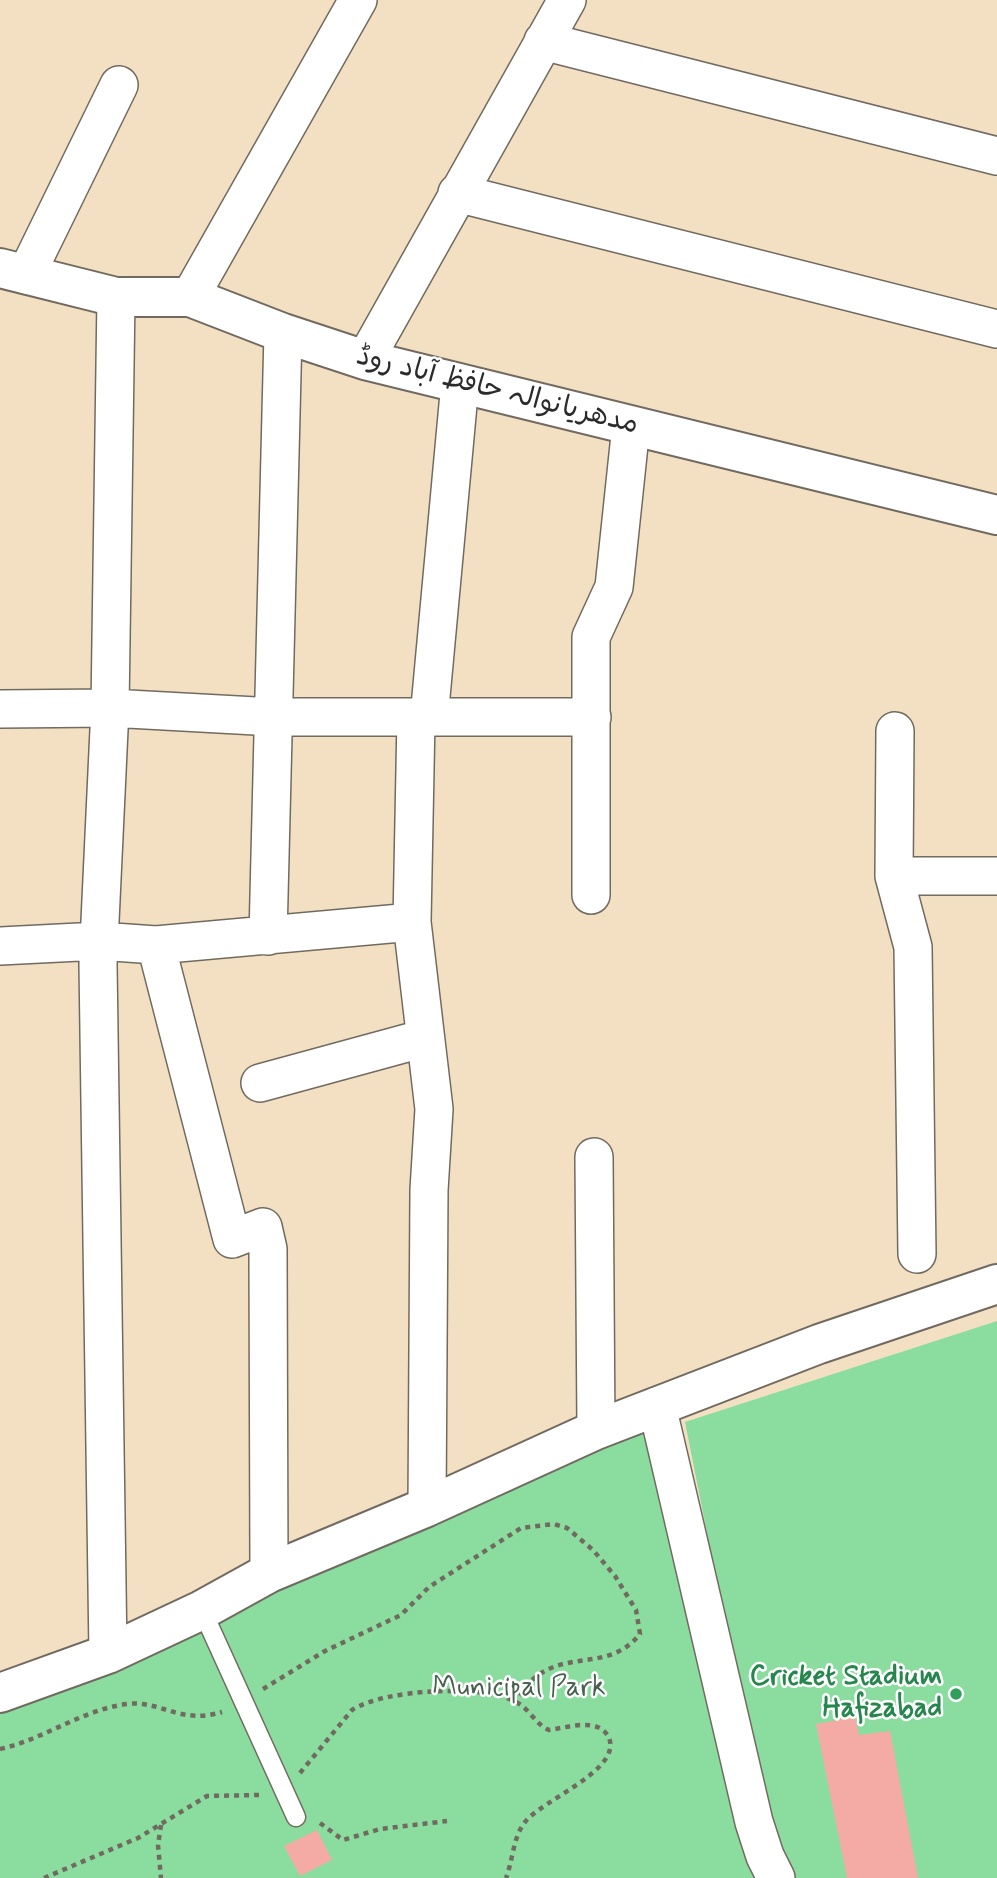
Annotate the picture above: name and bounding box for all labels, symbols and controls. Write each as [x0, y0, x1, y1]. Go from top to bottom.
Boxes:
street label: مدھریانوالہ حافظ آباد روڈ [353, 341, 641, 443]
place label: Cricket Stadium Hafizabad [750, 1661, 942, 1727]
park label: Municipal Park [432, 1672, 606, 1706]
marker: Cricket Stadium Hafizabad [948, 1686, 964, 1702]

